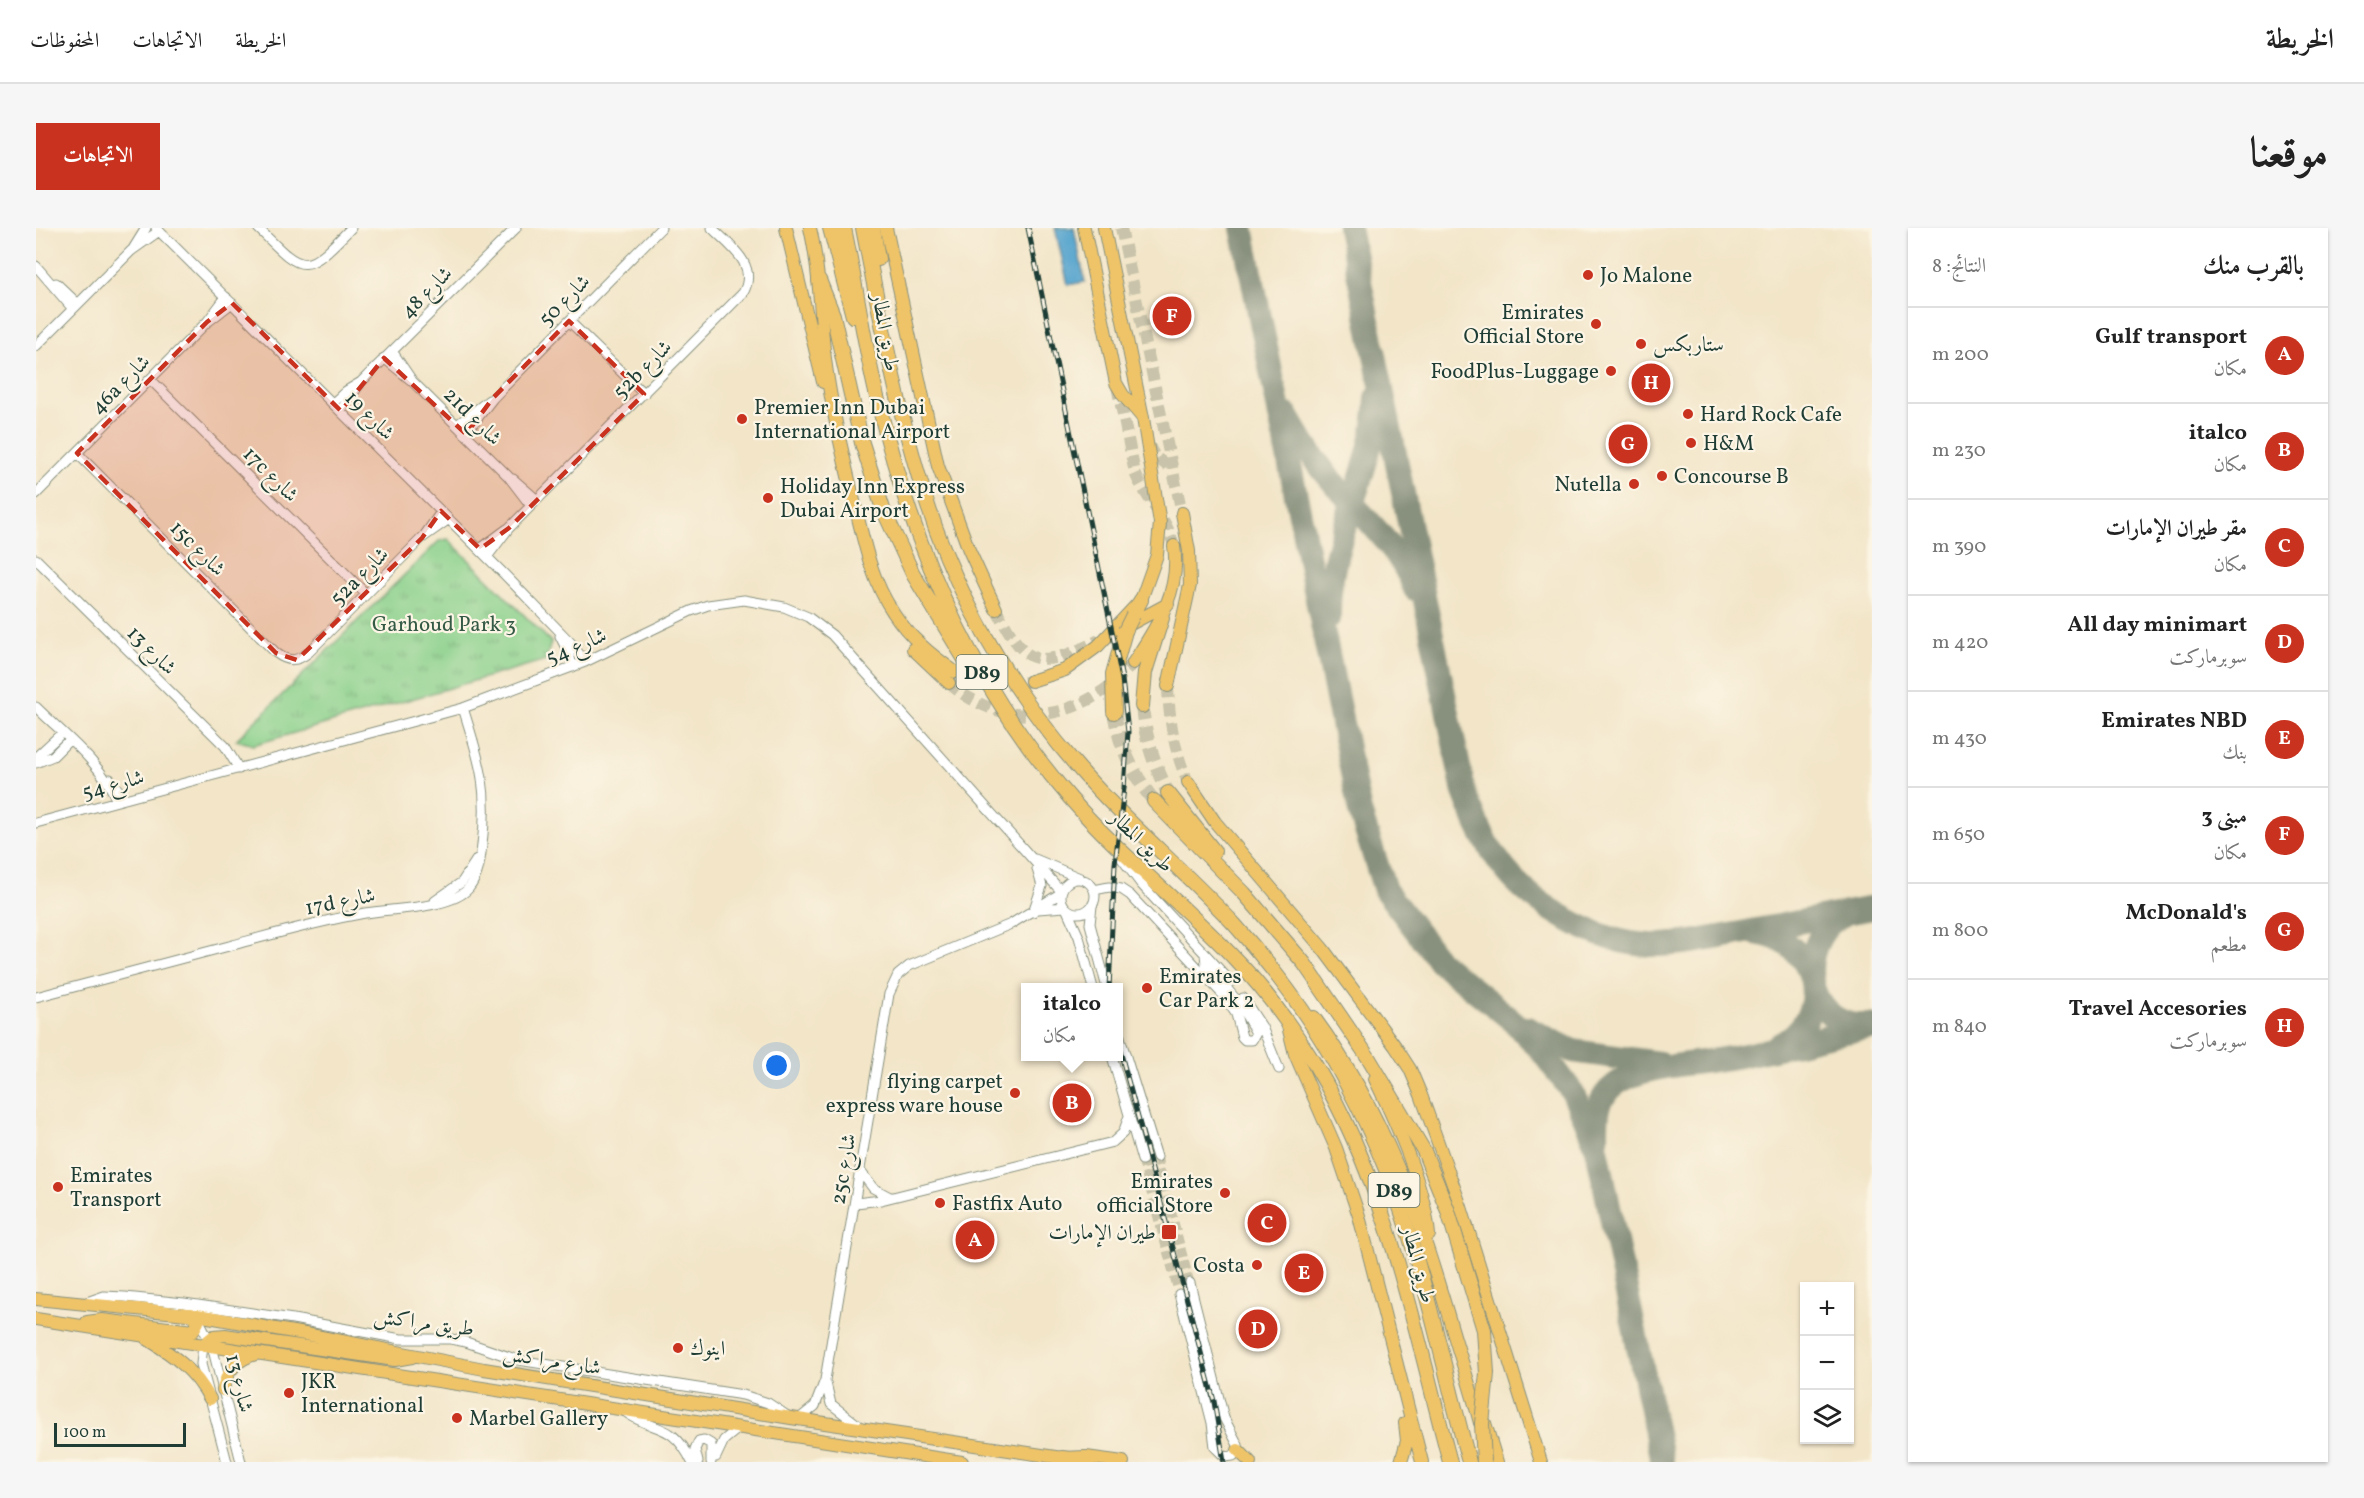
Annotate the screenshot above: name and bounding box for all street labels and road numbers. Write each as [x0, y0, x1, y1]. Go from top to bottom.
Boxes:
street label: شارع 48 [394, 260, 461, 327]
street label: شارع 50 [533, 269, 599, 335]
street label: طريق المطار [863, 289, 906, 374]
street label: 52b شارع [607, 334, 681, 408]
street label: 46a شارع [85, 349, 159, 423]
street label: 21d شارع [435, 381, 508, 454]
street label: شارع 19 [336, 385, 400, 449]
street label: 17c شارع [234, 441, 304, 511]
street label: 15c شارع [161, 515, 231, 585]
street label: 52a شارع [324, 541, 397, 614]
street label: شارع 13 [118, 620, 182, 684]
street label: شارع 54 [542, 622, 612, 675]
road number: D89 [956, 655, 1008, 689]
street label: شارع 54 [79, 763, 148, 810]
street label: طريق المطار [1101, 803, 1180, 880]
street label: 17d شارع [303, 881, 378, 925]
street label: 25c شارع [825, 1132, 866, 1207]
road number: D89 [1368, 1173, 1420, 1207]
street label: طريق المطار [1393, 1220, 1442, 1306]
street label: طريق مراكش [372, 1302, 476, 1345]
street label: شارع مراكش [500, 1339, 603, 1386]
street label: شارع 13 [215, 1351, 260, 1416]

